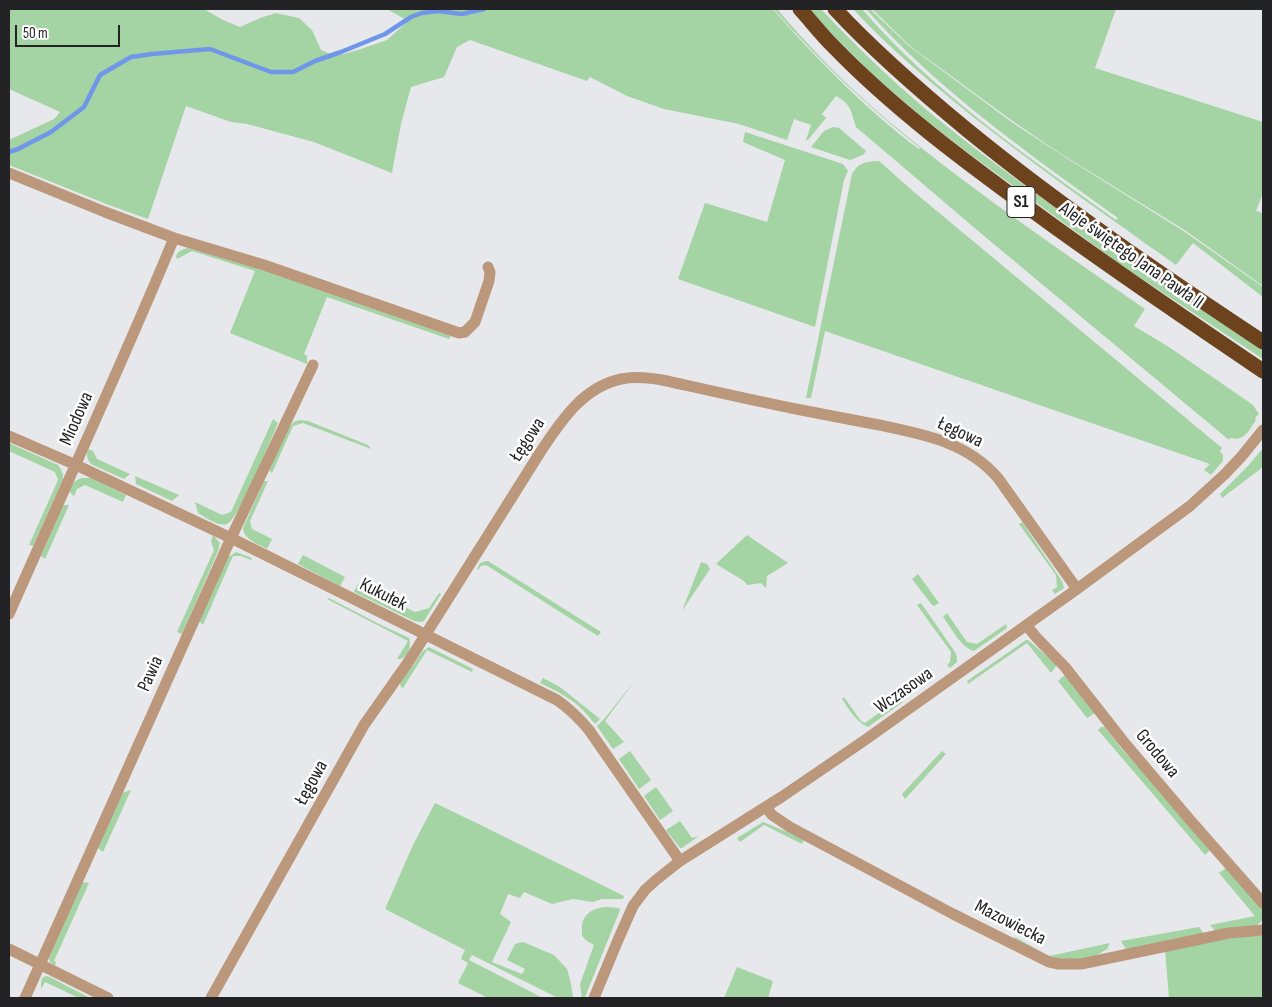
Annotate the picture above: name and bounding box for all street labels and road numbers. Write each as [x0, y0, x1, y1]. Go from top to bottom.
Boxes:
road number: S1 [1007, 186, 1035, 218]
street label: Aleje świętego Jana Pawła II [1055, 198, 1207, 314]
street label: Miodowa [55, 389, 99, 449]
street label: Łęgowa [934, 413, 986, 453]
street label: Łęgowa [506, 414, 550, 466]
street label: Kukułek [356, 574, 410, 616]
street label: Pawia [133, 653, 169, 695]
street label: Wczasowa [870, 663, 938, 719]
street label: Grodowa [1130, 725, 1184, 783]
street label: Łęgowa [291, 757, 333, 809]
street label: Mazowiecka [971, 895, 1049, 951]

